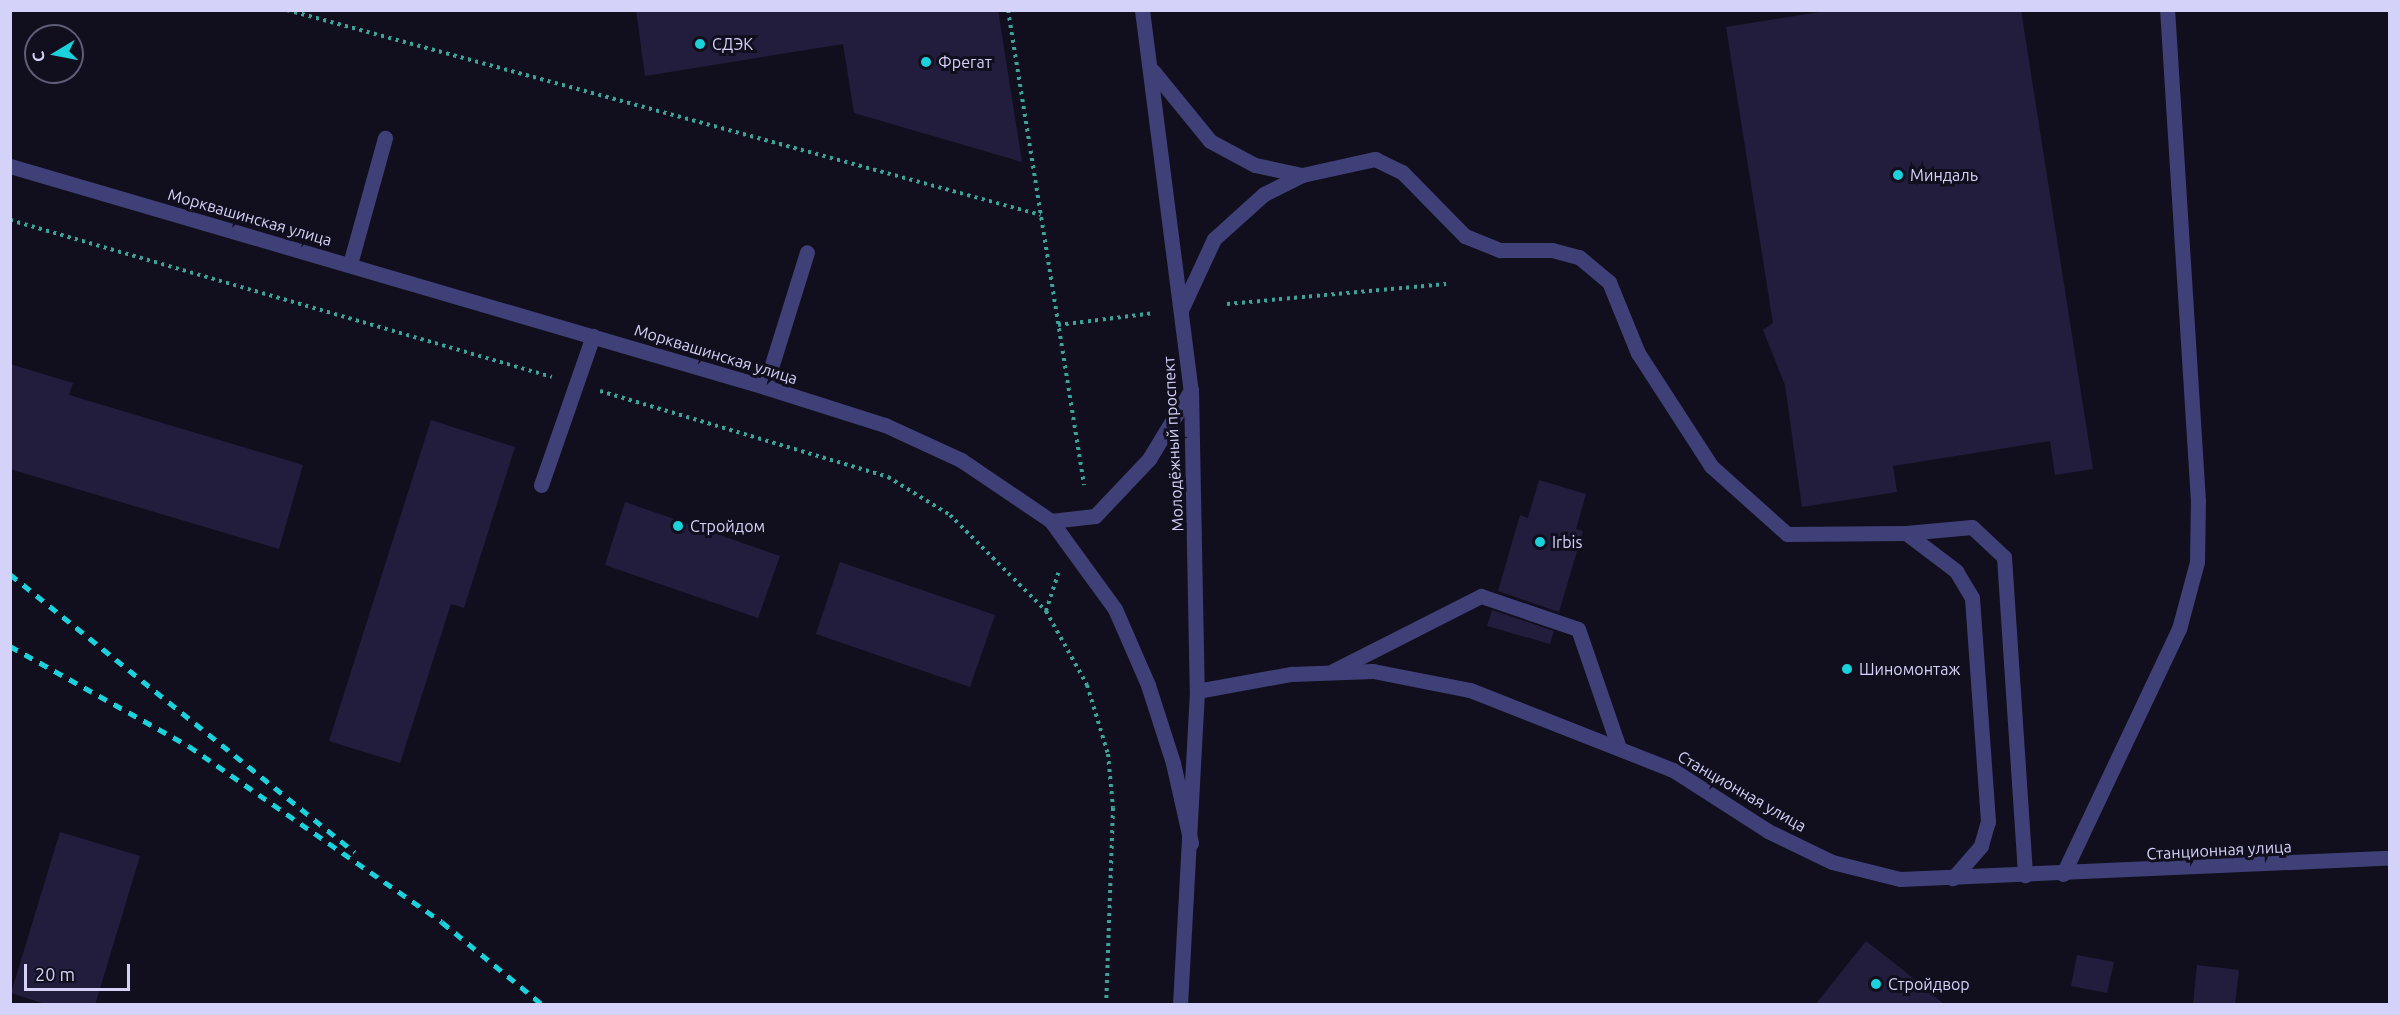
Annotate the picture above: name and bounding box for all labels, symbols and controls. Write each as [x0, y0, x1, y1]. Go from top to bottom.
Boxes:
north arrow [24, 24, 84, 84]
place label: СДЭК [712, 34, 753, 54]
marker: СДЭК [693, 37, 707, 51]
text: С [28, 50, 48, 63]
place label: Фрегат [938, 52, 992, 72]
marker: Фрегат [919, 55, 933, 69]
place label: Миндаль [1910, 165, 1978, 185]
marker: Миндаль [1891, 168, 1905, 182]
street label: Морквашинская улица [166, 184, 334, 250]
street label: Морквашинская улица [632, 320, 800, 388]
street label: Молодёжный проспект [1159, 356, 1187, 532]
place label: Стройдом [690, 516, 765, 536]
marker: Стройдом [671, 519, 685, 533]
place label: Irbis [1552, 532, 1582, 552]
marker: Irbis [1533, 535, 1547, 549]
place label: Шиномонтаж [1859, 659, 1960, 679]
marker: Шиномонтаж [1840, 662, 1854, 676]
street label: Станционная улица [1674, 746, 1810, 836]
street label: Станционная улица [2146, 837, 2292, 863]
scale bar [27, 952, 134, 990]
text: 20 m [35, 964, 75, 984]
place label: Стройдвор [1888, 974, 1970, 994]
marker: Стройдвор [1869, 977, 1883, 991]

